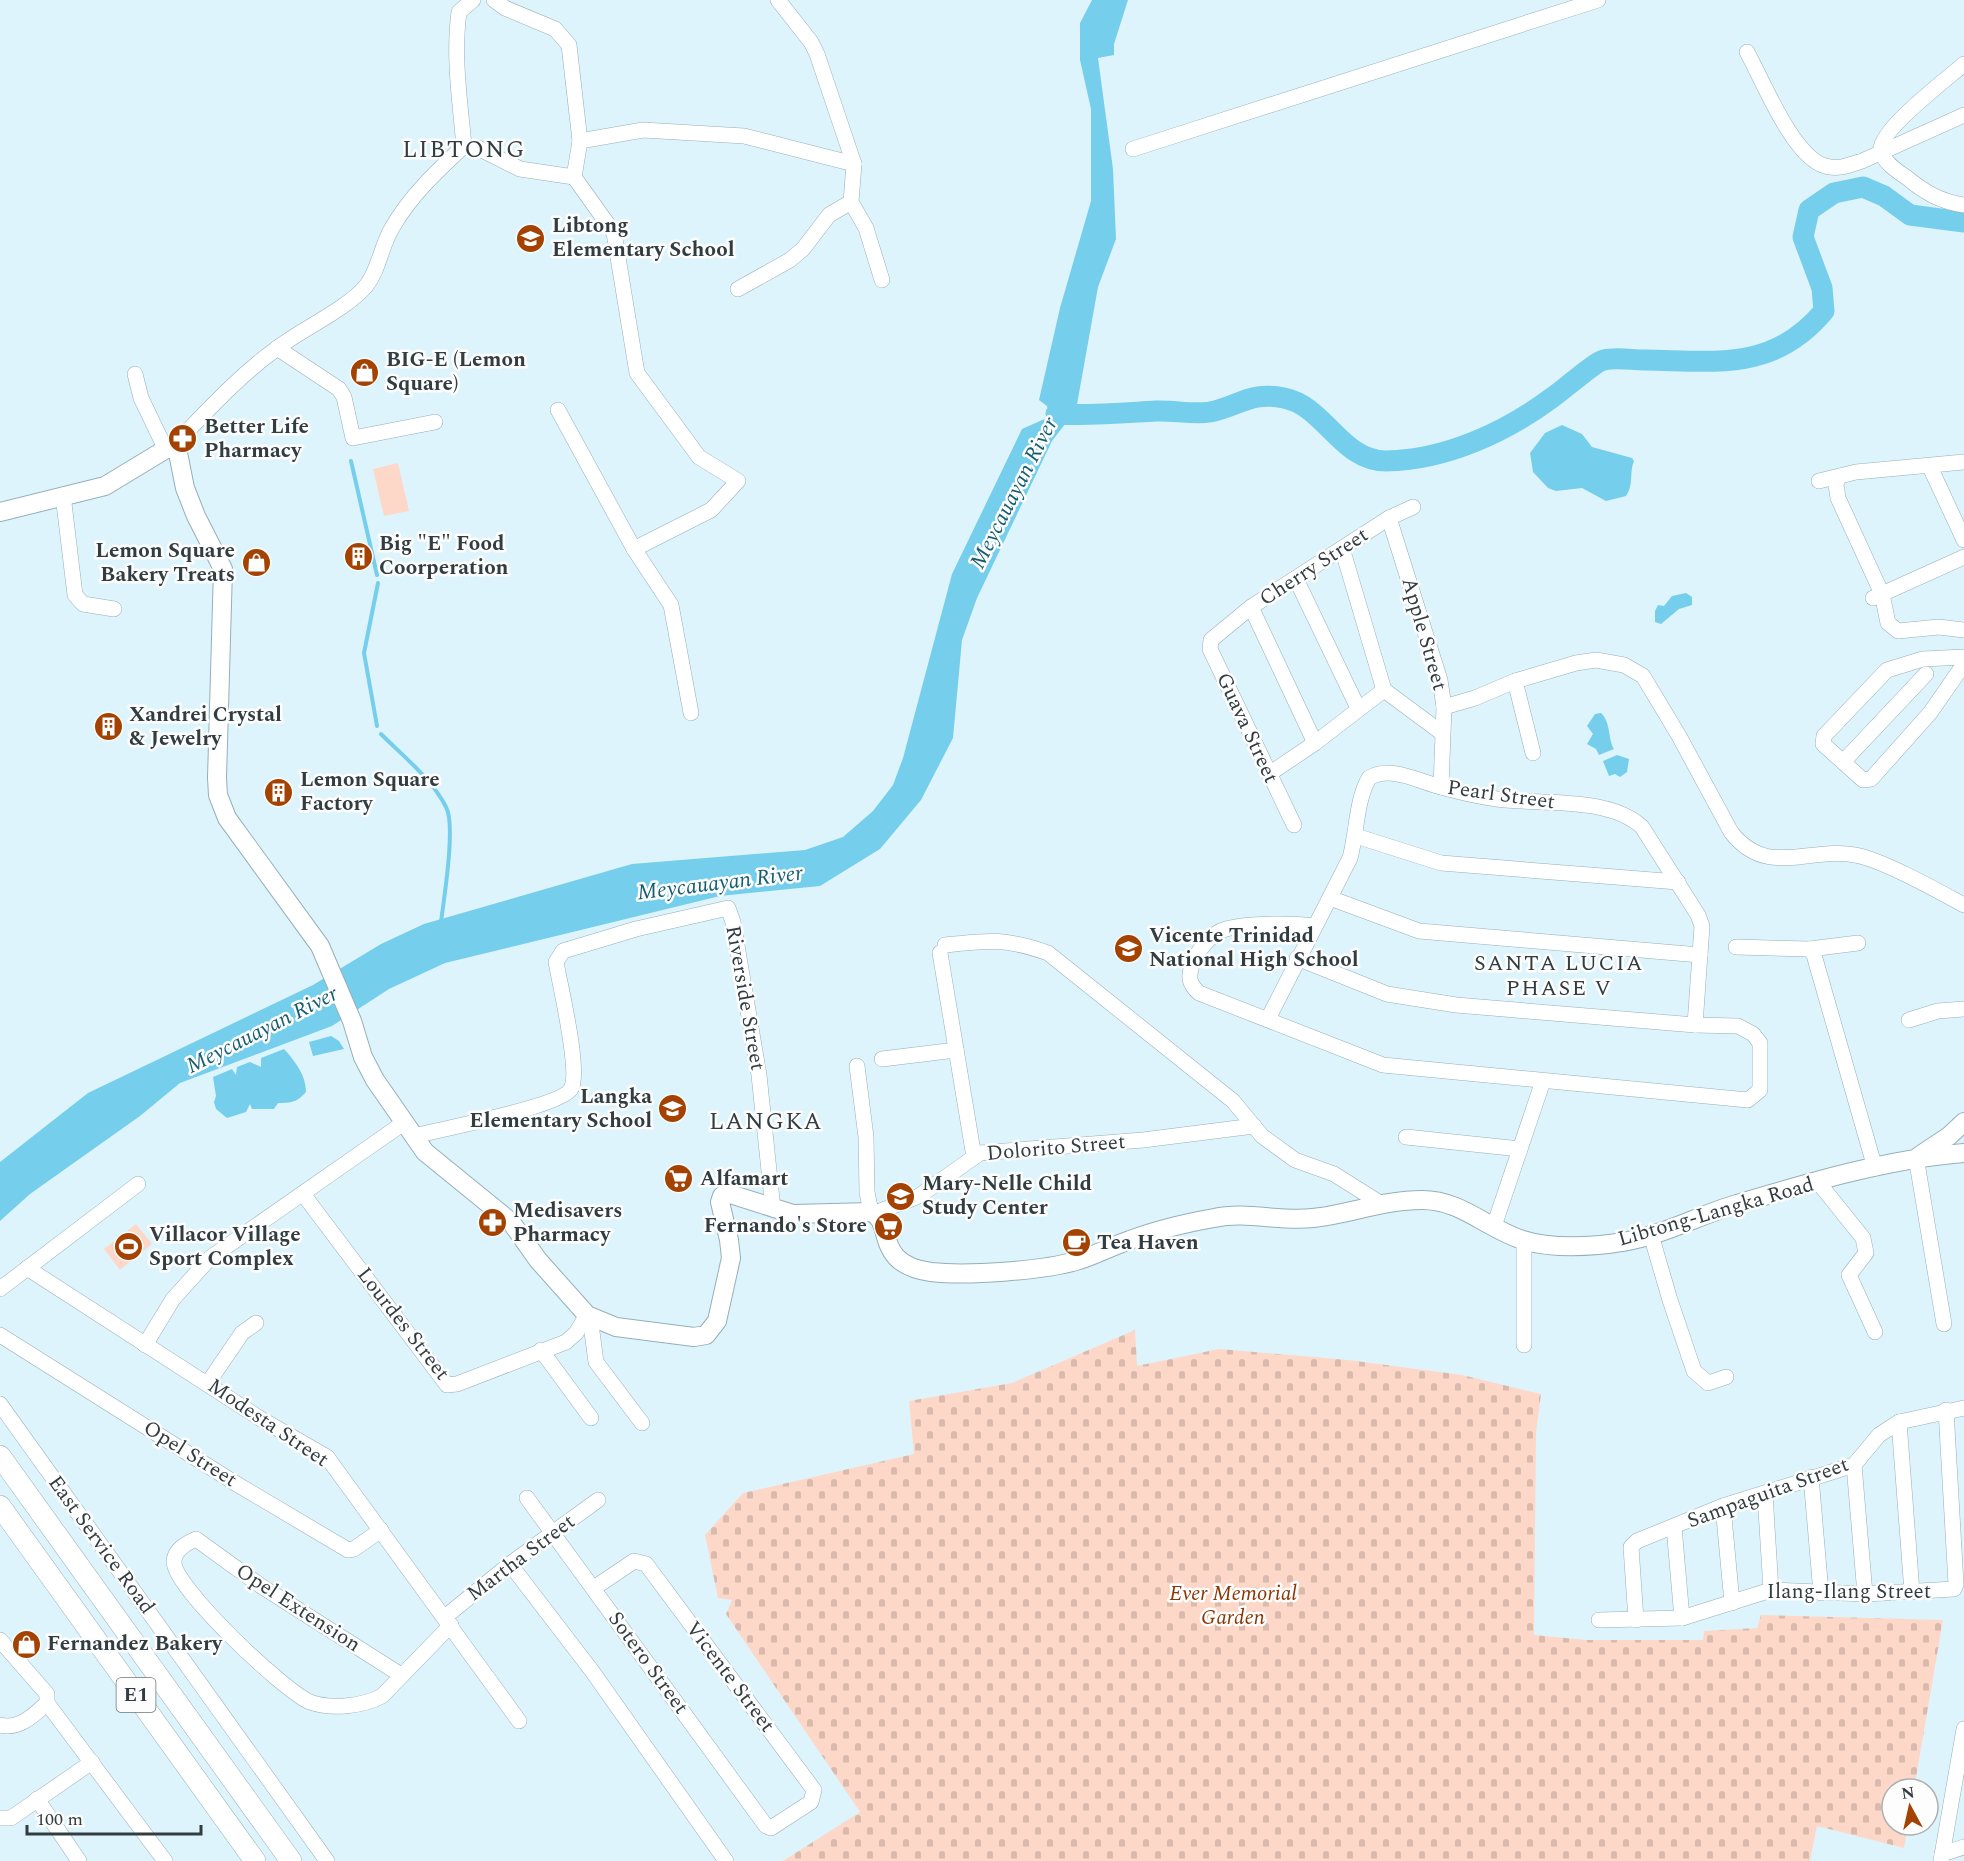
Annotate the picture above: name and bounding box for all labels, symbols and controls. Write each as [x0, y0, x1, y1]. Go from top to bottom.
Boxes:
district label: LIBTONG [402, 132, 526, 168]
place label: Libtong Elementary School [552, 210, 735, 266]
school or university icon: Libtong Elementary School [515, 222, 547, 254]
place label: BIG-E (Lemon Square) [386, 344, 526, 400]
shop icon: BIG-E (Lemon Square) [349, 356, 381, 388]
place label: Better Life Pharmacy [204, 411, 309, 467]
water label: Meycauayan River [961, 411, 1067, 575]
pharmacy icon: Better Life Pharmacy [167, 423, 199, 455]
street label: Cherry Street [1253, 520, 1375, 614]
place label: Big "E" Food Coorperation [379, 528, 509, 584]
place label: Lemon Square Bakery Treats [95, 535, 235, 591]
building icon: Big "E" Food Coorperation [342, 540, 374, 572]
shop icon: Lemon Square Bakery Treats [240, 547, 272, 579]
street label: Apple Street [1393, 574, 1455, 694]
street label: Guava Street [1207, 667, 1287, 789]
place label: Xandrei Crystal & Jewelry [129, 699, 282, 755]
building icon: Xandrei Crystal & Jewelry [92, 711, 124, 743]
place label: Lemon Square Factory [300, 764, 440, 820]
street label: Pearl Street [1445, 772, 1557, 818]
building icon: Lemon Square Factory [263, 776, 295, 808]
water label: Meycauayan River [635, 856, 805, 910]
place label: Vicente Trinidad National High School [1149, 920, 1359, 976]
street label: Riverside Street [716, 923, 774, 1073]
school or university icon: Vicente Trinidad National High School [1112, 932, 1144, 964]
district label: SANTA LUCIA PHASE V [1474, 947, 1644, 1005]
water label: Meycauayan River [180, 977, 344, 1083]
place label: Langka Elementary School [469, 1081, 652, 1137]
school or university icon: Langka Elementary School [657, 1093, 689, 1125]
district label: LANGKA [709, 1104, 823, 1140]
street label: Dolorito Street [985, 1126, 1127, 1170]
supermarket icon: Alfamart [663, 1163, 695, 1195]
place label: Alfamart [700, 1163, 788, 1195]
place label: Mary-Nelle Child Study Center [922, 1168, 1092, 1224]
street label: Libtong-Langka Road [1614, 1169, 1818, 1255]
school or university icon: Mary-Nelle Child Study Center [885, 1180, 917, 1212]
place label: Medisavers Pharmacy [513, 1195, 622, 1251]
pharmacy icon: Medisavers Pharmacy [476, 1207, 508, 1239]
place label: Fernando's Store [704, 1210, 867, 1242]
supermarket icon: Fernando's Store [872, 1210, 904, 1242]
place label: Villacor Village Sport Complex [149, 1219, 301, 1275]
cafe icon: Tea Haven [1060, 1227, 1092, 1259]
place label: Tea Haven [1097, 1227, 1199, 1259]
sports icon: Villacor Village Sport Complex [112, 1231, 144, 1263]
street label: Lourdes Street [349, 1261, 457, 1387]
street label: Modesta Street [201, 1370, 335, 1476]
street label: Opel Street [137, 1412, 243, 1496]
street label: Sampaguita Street [1683, 1449, 1853, 1537]
street label: East Service Road [40, 1469, 162, 1621]
street label: Martha Street [460, 1506, 582, 1610]
street label: Opel Extension [229, 1555, 367, 1661]
street label: Ilang-Ilang Street [1767, 1576, 1931, 1608]
park label: Ever Memorial Garden [1169, 1578, 1297, 1634]
street label: Sotero Street [600, 1605, 696, 1721]
street label: Vicente Street [677, 1614, 783, 1740]
shop icon: Fernandez Bakery [10, 1628, 42, 1660]
place label: Fernandez Bakery [47, 1628, 223, 1660]
road number: E1 [116, 1678, 156, 1712]
north arrow [1880, 1777, 1940, 1837]
text: N [1900, 1780, 1916, 1806]
scale bar [27, 1798, 201, 1836]
text: 100 m [36, 1806, 83, 1833]

